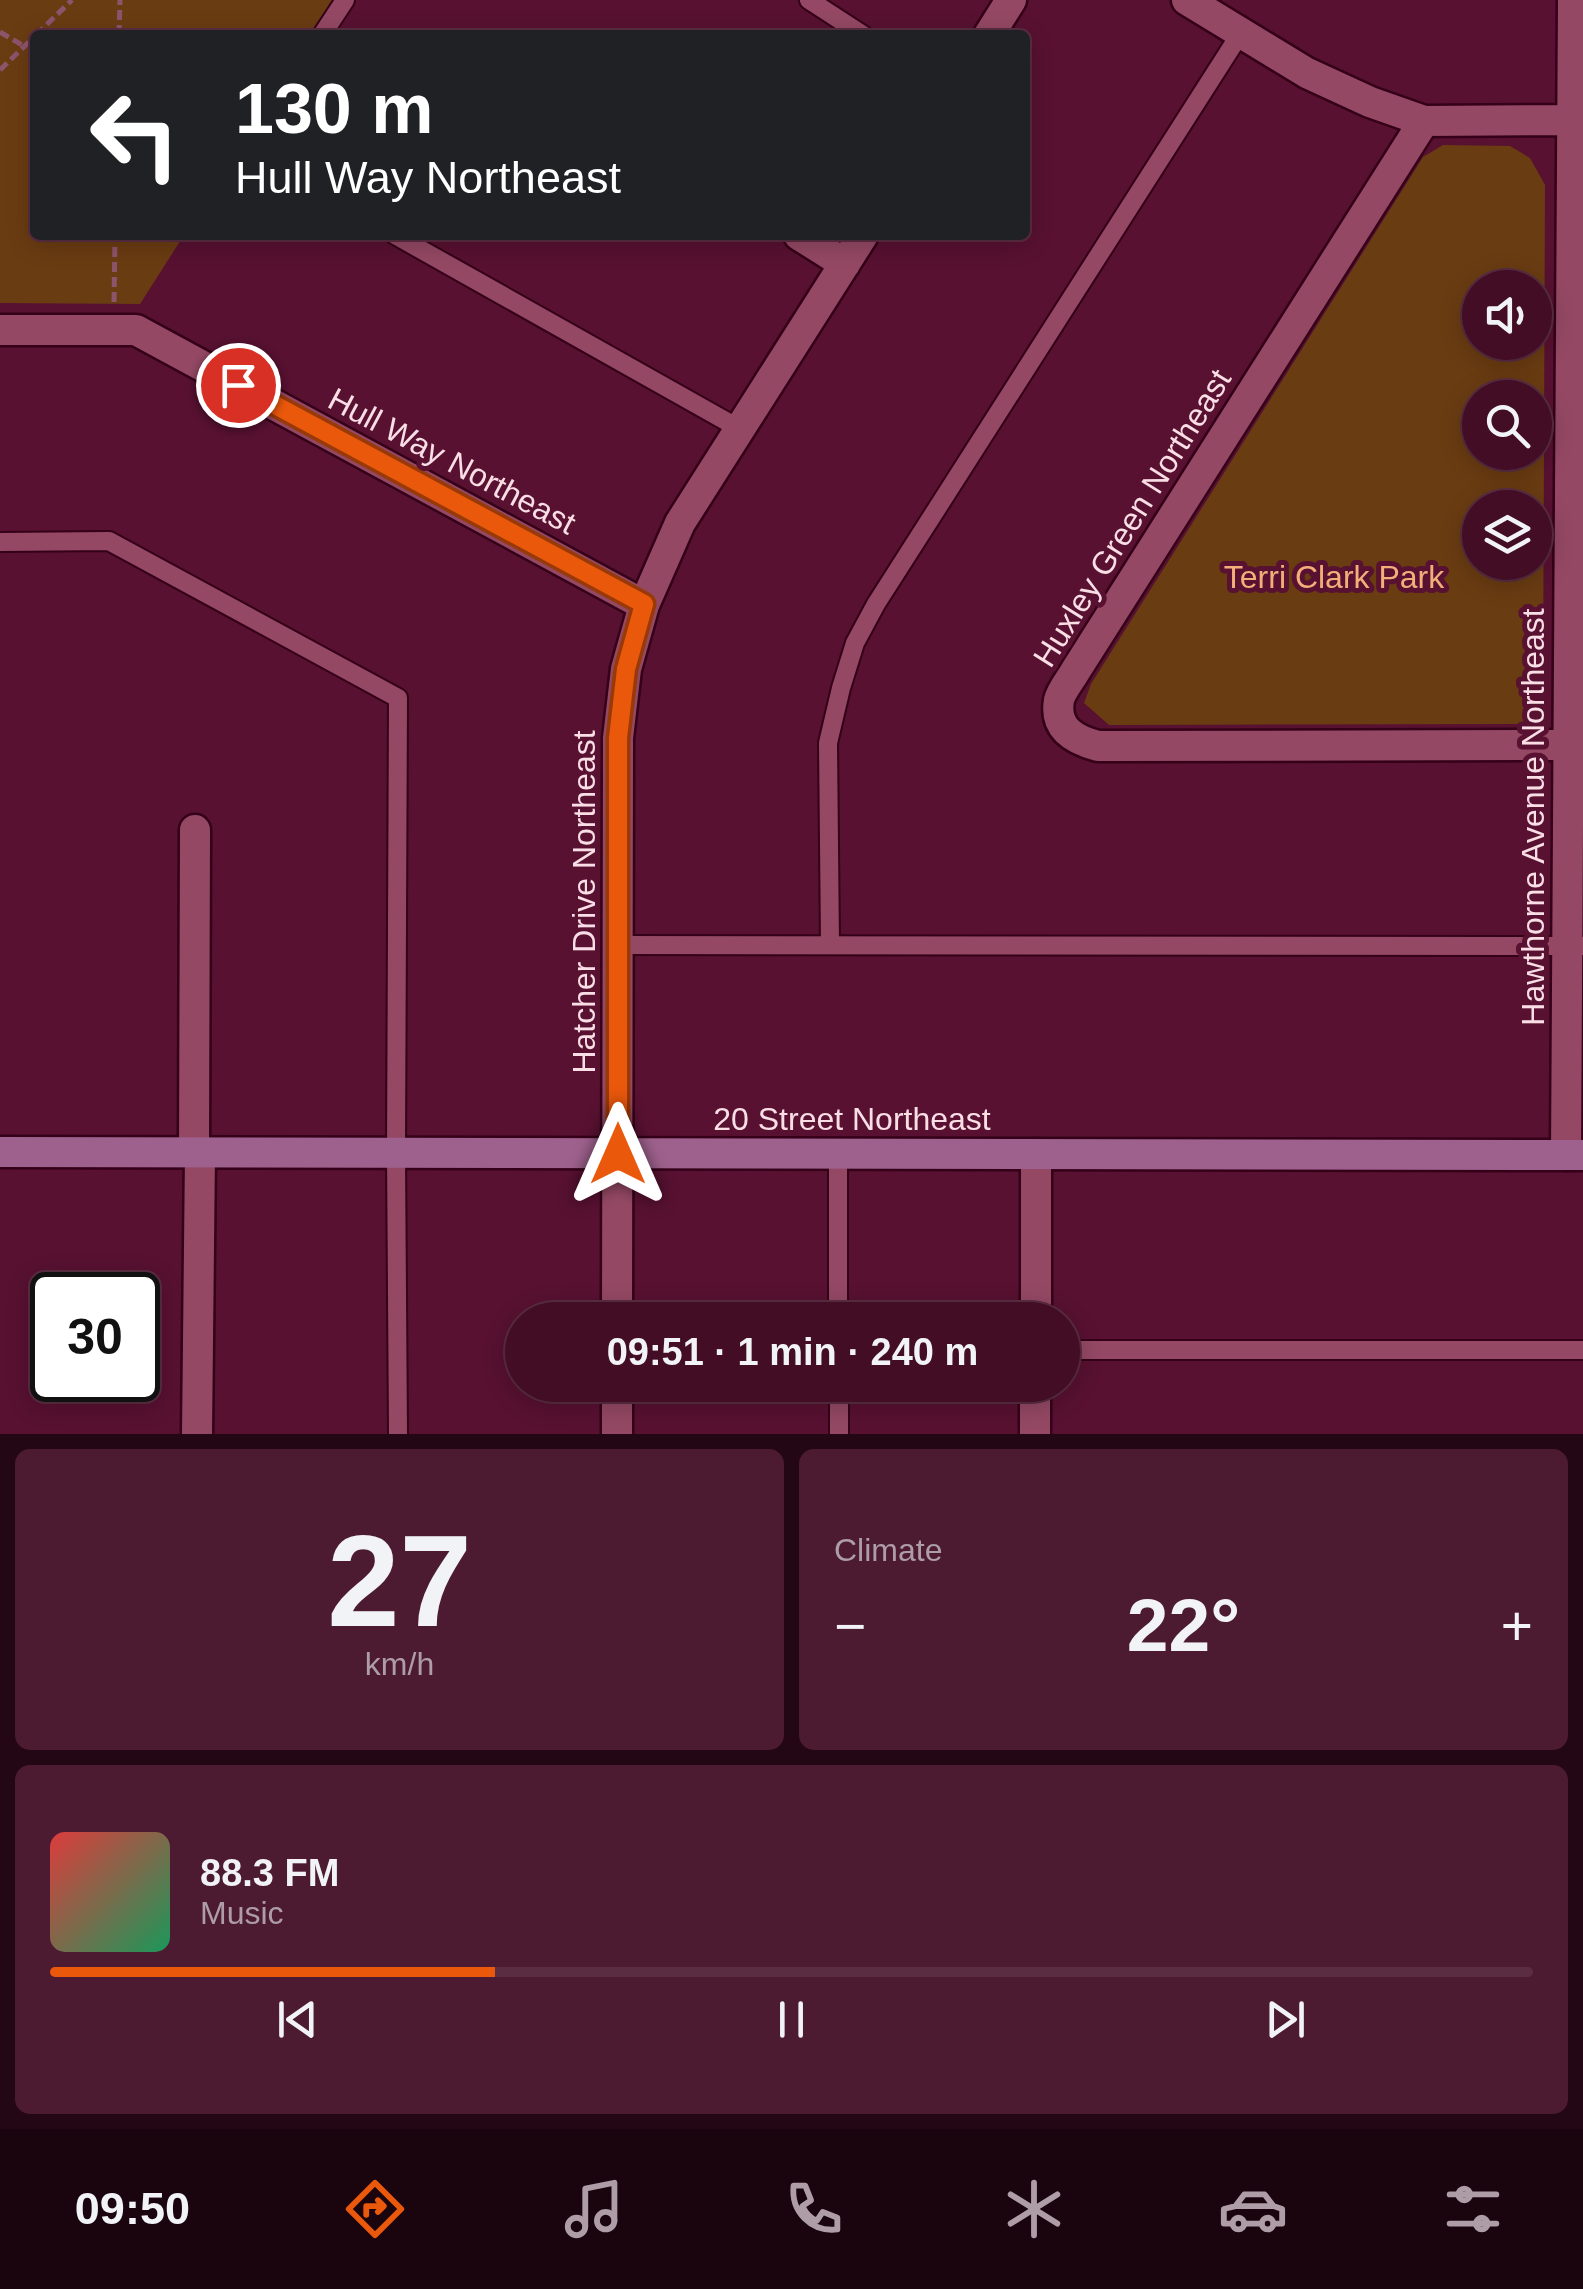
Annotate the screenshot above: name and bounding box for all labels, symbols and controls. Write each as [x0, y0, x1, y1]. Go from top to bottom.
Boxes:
icon: left [70, 70, 200, 200]
text: 130 m [235, 70, 433, 148]
text: Hull Way Northeast [235, 152, 621, 203]
map controls [1462, 270, 1552, 580]
button: sound [1462, 270, 1552, 360]
pin [196, 343, 281, 428]
icon: arrive [211, 358, 266, 413]
street label: Huxley Green Northeast [1026, 363, 1238, 673]
button: search [1462, 380, 1552, 470]
street label: Hull Way Northeast [322, 381, 582, 541]
button: layers [1462, 490, 1552, 580]
park label: Terri Clark Park [1224, 559, 1445, 595]
street label: Hawthorne Avenue Northeast [1515, 608, 1551, 1026]
street label: Hatcher Drive Northeast [566, 730, 602, 1074]
street label: 20 Street Northeast [713, 1101, 991, 1137]
position arrow [566, 1102, 670, 1206]
speed limit sign: 30 [30, 1272, 160, 1402]
text: 09:51 · 1 min · 240 m [607, 1331, 978, 1373]
text: 27 [327, 1508, 472, 1654]
text: Climate [834, 1532, 942, 1568]
text: 22° [1127, 1583, 1240, 1667]
text: − [834, 1595, 866, 1657]
text: + [1501, 1595, 1533, 1657]
text: km/h [365, 1646, 434, 1682]
text: 88.3 FM [200, 1852, 339, 1894]
text: Music [200, 1895, 284, 1931]
icon: previous [270, 1992, 325, 2047]
icon: pause [764, 1992, 819, 2047]
icon: next [1258, 1992, 1313, 2047]
icon: directions [340, 2174, 410, 2244]
icon: music [559, 2174, 629, 2244]
icon: phone [779, 2174, 849, 2244]
icon: climate [999, 2174, 1069, 2244]
icon: car [1218, 2174, 1288, 2244]
icon: filters [1438, 2174, 1508, 2244]
text: 09:50 [75, 2183, 190, 2234]

